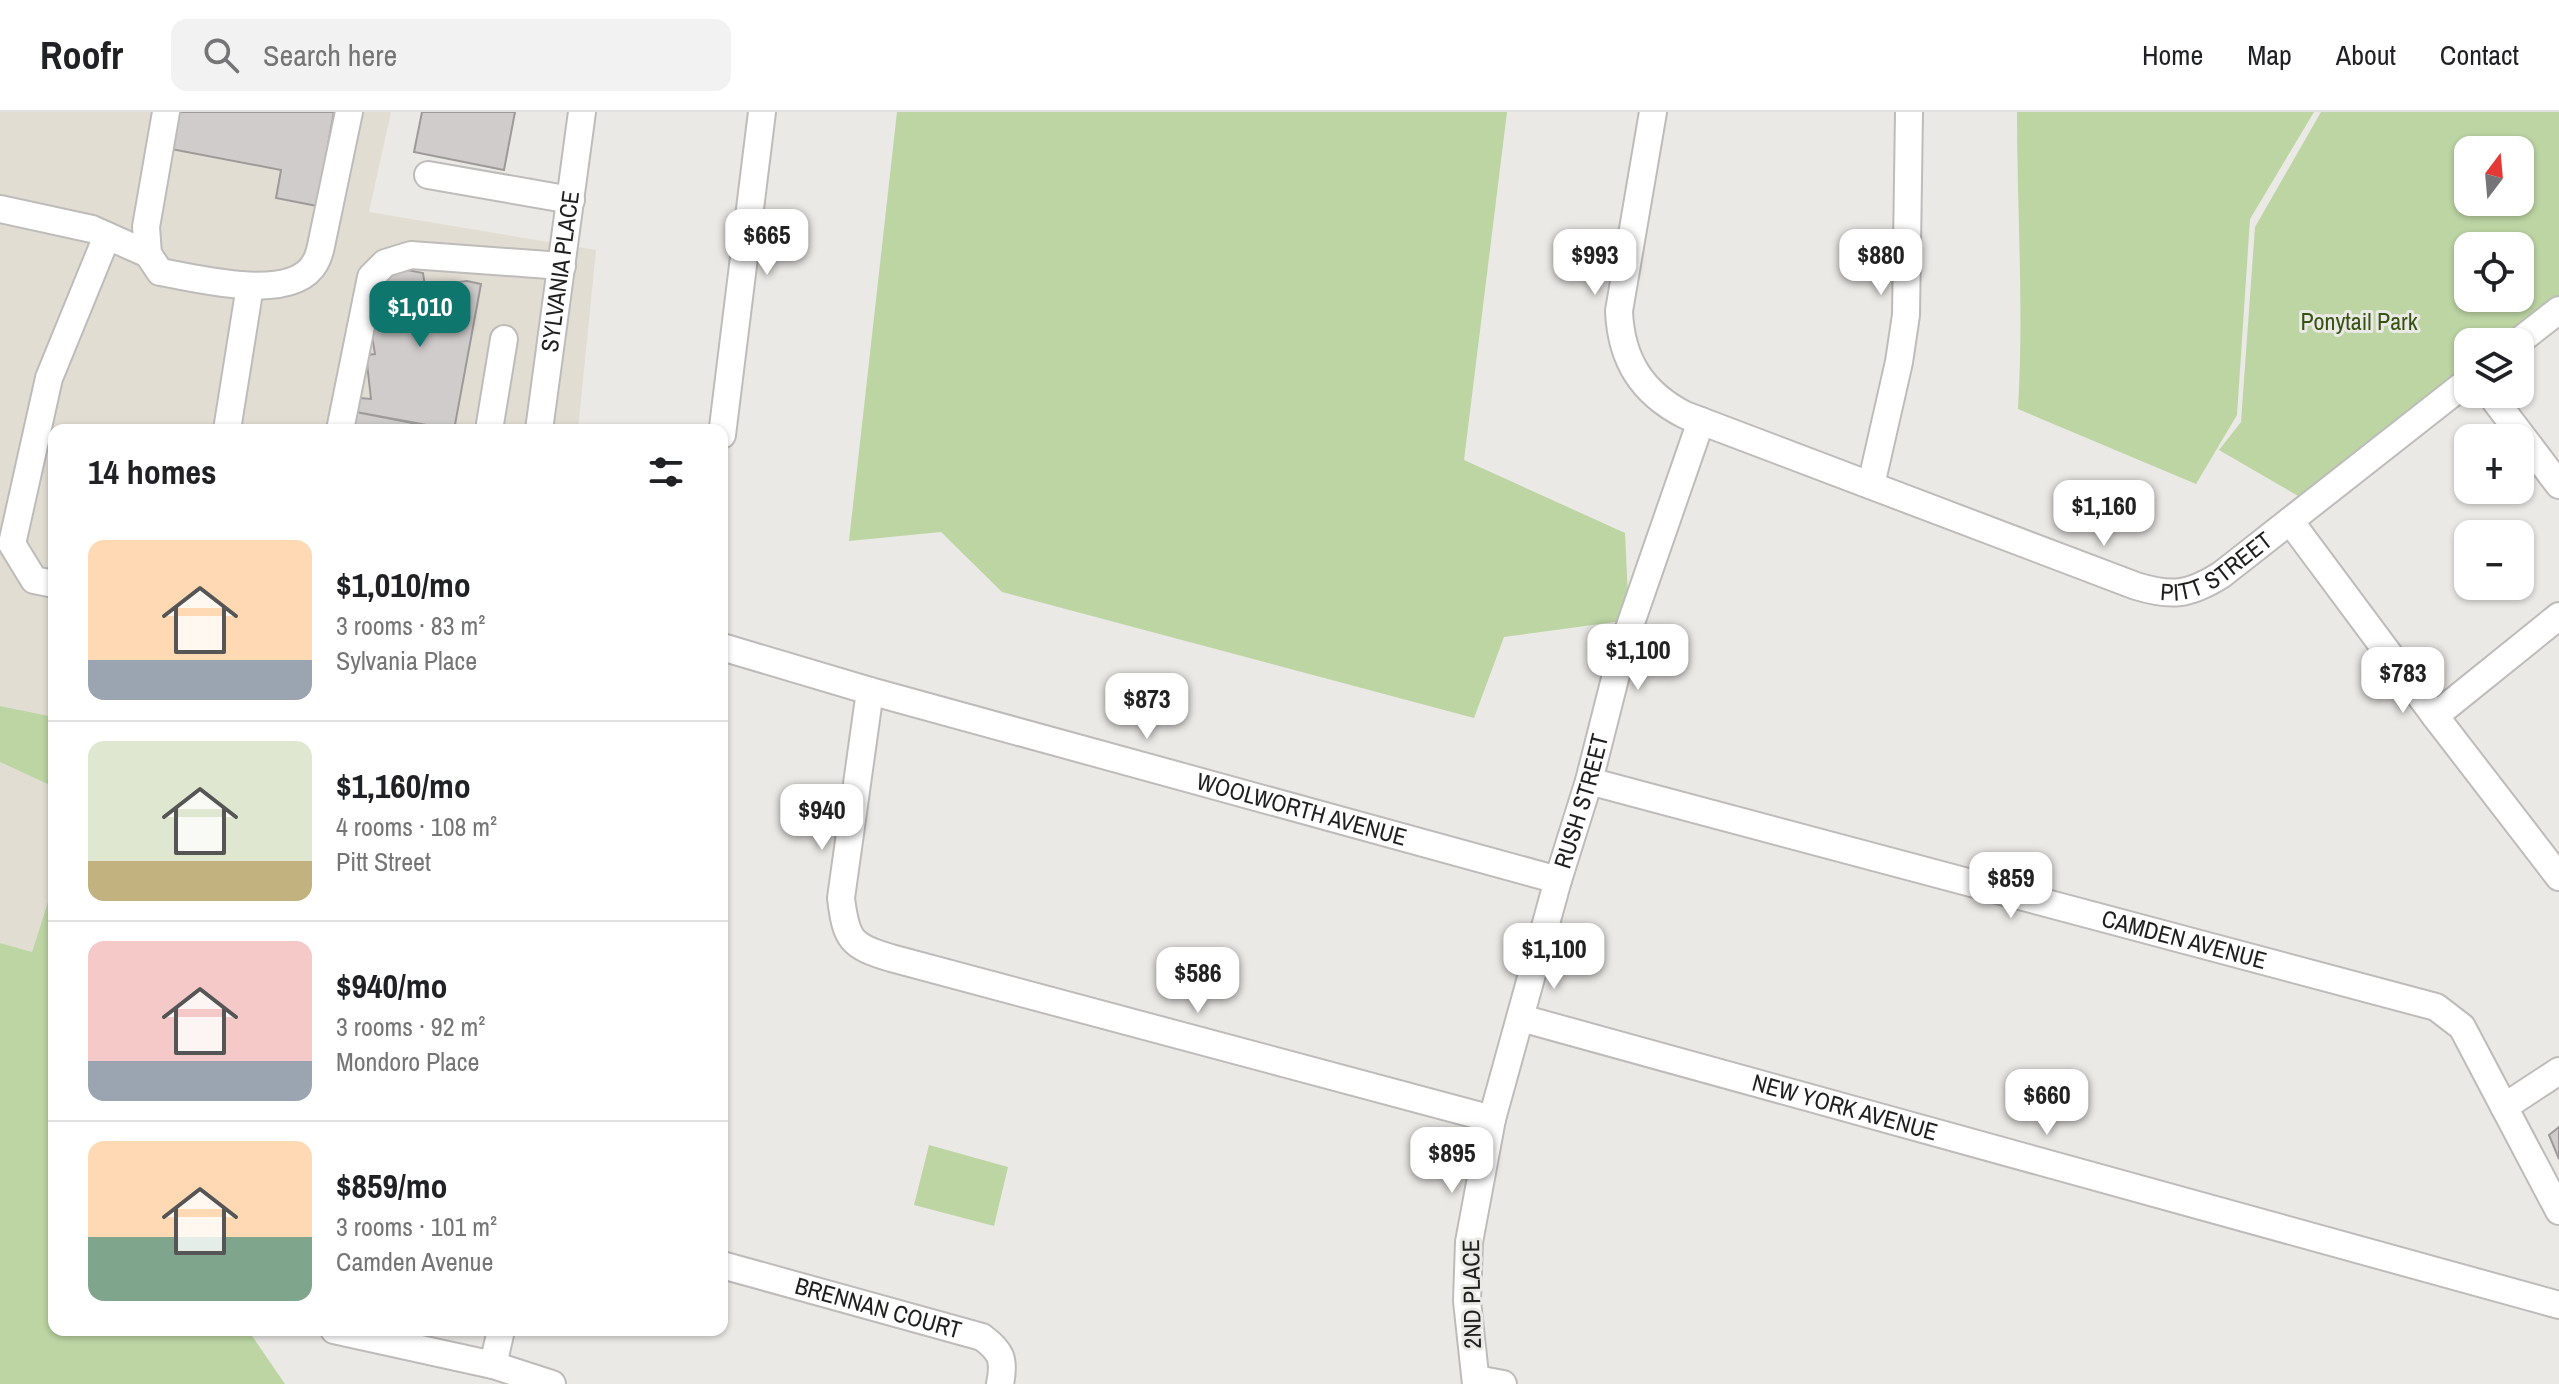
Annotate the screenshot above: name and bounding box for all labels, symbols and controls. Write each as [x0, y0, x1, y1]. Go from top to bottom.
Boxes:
search box [171, 19, 731, 91]
text: Roofr [40, 30, 123, 81]
icon: search [199, 33, 243, 77]
text: Search here [263, 35, 397, 75]
text: Home [2142, 36, 2203, 74]
text: Map [2247, 36, 2292, 74]
text: About [2336, 36, 2396, 74]
text: Contact [2440, 36, 2519, 74]
north arrow [2454, 136, 2534, 216]
map controls [2454, 136, 2534, 600]
street label: SYLVANIA PLACE [533, 189, 586, 354]
pin: $665 [720, 209, 814, 277]
text: $665 [743, 217, 791, 252]
pin: $993 [1548, 229, 1642, 297]
pin: $880 [1834, 229, 1928, 297]
button: locate [2454, 232, 2534, 312]
text: $993 [1571, 237, 1619, 272]
text: $880 [1857, 237, 1905, 272]
pin: $1,010 [355, 281, 485, 349]
text: $1,010 [387, 289, 453, 324]
park label: Ponytail Park [2300, 305, 2418, 337]
button: layers [2454, 328, 2534, 408]
button: + [2454, 424, 2534, 504]
text: 14 homes [88, 449, 217, 495]
icon: filters [644, 450, 688, 494]
pin: $1,160 [2039, 480, 2169, 548]
text: $1,160 [2071, 488, 2137, 523]
button: − [2454, 520, 2534, 600]
street label: PITT STREET [2159, 524, 2278, 608]
text: $1,010/mo [336, 562, 471, 608]
icon: home [152, 572, 248, 668]
text: 3 rooms · 83 m² [336, 608, 485, 643]
pin: $1,100 [1573, 624, 1703, 692]
text: $1,100 [1605, 632, 1671, 667]
text: Sylvania Place [336, 643, 477, 678]
pin: $783 [2356, 647, 2450, 715]
text: $783 [2379, 655, 2427, 690]
pin: $873 [1100, 673, 1194, 741]
text: $873 [1123, 681, 1171, 716]
street label: RUSH STREET [1546, 730, 1615, 872]
text: $1,160/mo [336, 763, 471, 809]
street label: WOOLWORTH AVENUE [1193, 764, 1411, 853]
icon: home [152, 773, 248, 869]
pin: $940 [775, 784, 869, 852]
text: $940 [798, 792, 846, 827]
text: 4 rooms · 108 m² [336, 809, 497, 844]
text: Pitt Street [336, 844, 431, 879]
pin: $859 [1964, 852, 2058, 920]
text: $859 [1987, 860, 2035, 895]
street label: CAMDEN AVENUE [2099, 902, 2270, 976]
pin: $1,100 [1489, 923, 1619, 991]
text: $1,100 [1521, 931, 1587, 966]
pin: $586 [1151, 947, 1245, 1015]
text: $586 [1174, 955, 1222, 990]
text: $940/mo [336, 963, 448, 1009]
icon: home [152, 973, 248, 1069]
text: 3 rooms · 92 m² [336, 1009, 485, 1044]
text: Mondoro Place [336, 1044, 479, 1079]
street label: NEW YORK AVENUE [1749, 1066, 1941, 1147]
pin: $660 [2000, 1069, 2094, 1137]
text: $660 [2023, 1077, 2071, 1112]
pin: $895 [1405, 1127, 1499, 1195]
text: $895 [1428, 1135, 1476, 1170]
text: $859/mo [336, 1163, 448, 1209]
icon: home [152, 1173, 248, 1269]
text: 3 rooms · 101 m² [336, 1209, 497, 1244]
street label: 2ND PLACE [1454, 1239, 1488, 1349]
text: Camden Avenue [336, 1244, 493, 1279]
street label: BRENNAN COURT [792, 1269, 965, 1346]

